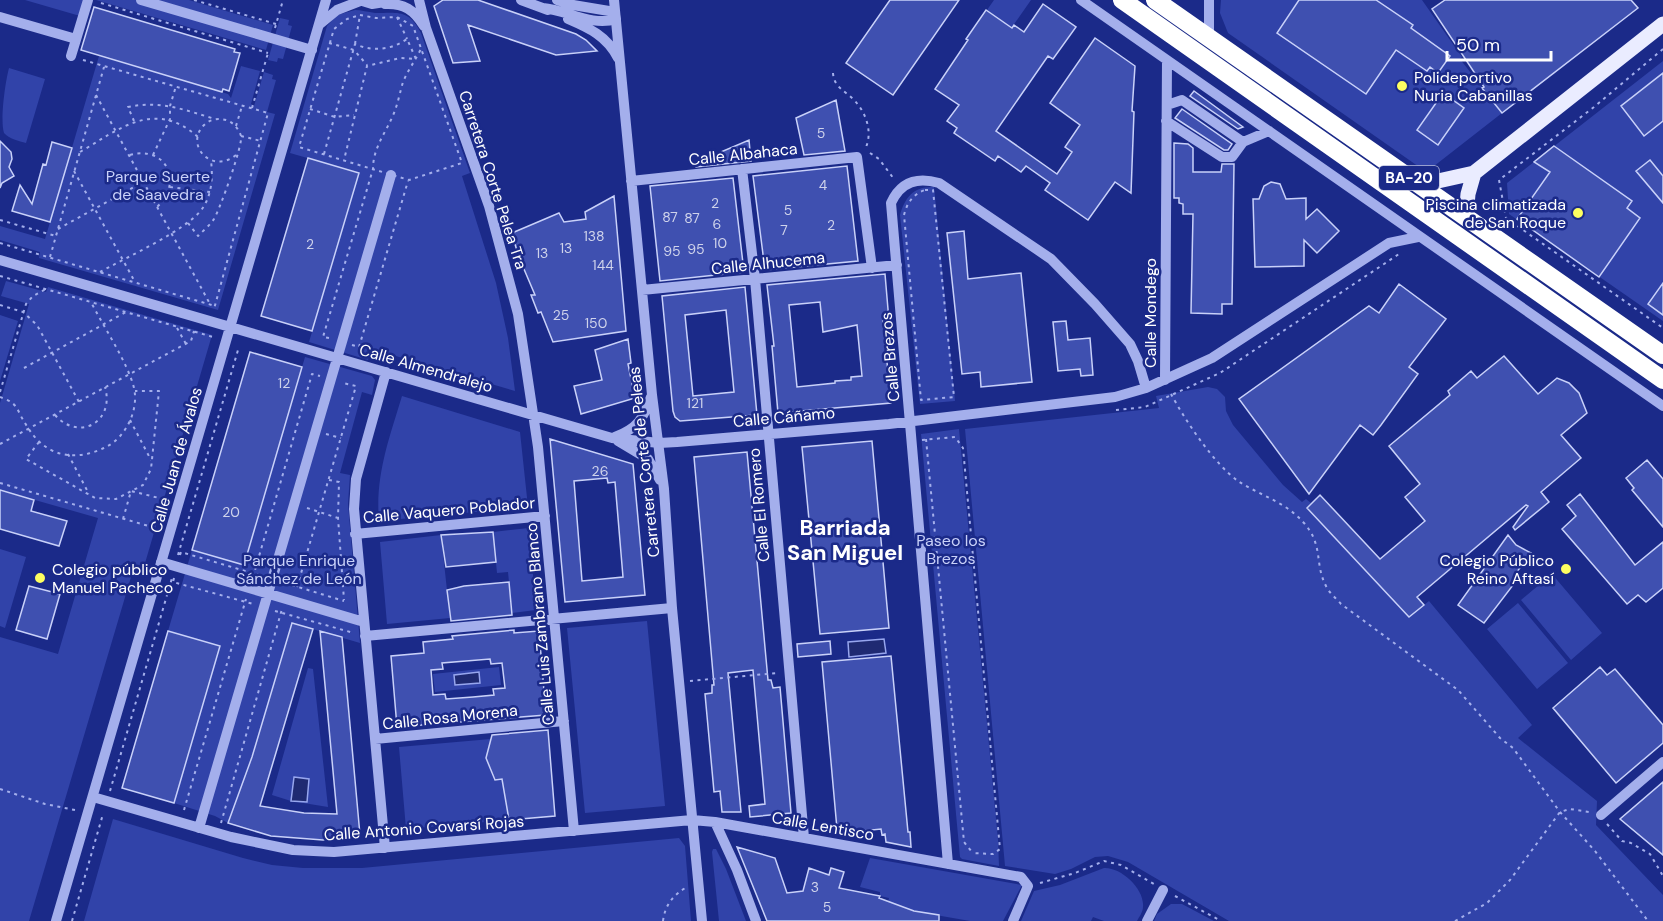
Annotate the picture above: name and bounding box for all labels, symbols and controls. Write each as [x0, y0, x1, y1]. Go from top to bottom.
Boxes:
scale bar [1447, 24, 1550, 62]
text: 50 m [1456, 33, 1500, 57]
place label: Polideportivo Nuria Cabanillas [1414, 67, 1533, 106]
marker: Polideportivo Nuria Cabanillas [1395, 79, 1409, 93]
street label: Carretera Corte Pelea Tra [454, 88, 532, 272]
house number: 5 [817, 124, 825, 142]
street label: Calle Albahaca [688, 138, 798, 170]
park label: Parque Suerte de Saavedra [106, 166, 210, 205]
road number: BA-20 [1379, 166, 1439, 190]
house number: 4 [819, 176, 828, 194]
house number: 2 [711, 194, 719, 212]
place label: Piscina climatizada de San Roque [1426, 194, 1566, 233]
house number: 5 [784, 201, 792, 219]
marker: Piscina climatizada de San Roque [1571, 206, 1585, 220]
house number: 87 [662, 208, 678, 226]
house number: 87 [684, 209, 700, 227]
house number: 6 [713, 215, 721, 233]
house number: 2 [827, 216, 835, 234]
house number: 7 [780, 221, 788, 239]
house number: 138 [583, 227, 605, 245]
house number: 10 [713, 234, 727, 252]
house number: 2 [306, 235, 314, 253]
house number: 13 [560, 239, 572, 257]
house number: 95 [687, 240, 705, 258]
house number: 95 [663, 242, 681, 260]
house number: 13 [536, 244, 548, 262]
street label: Calle Alhucema [710, 247, 826, 279]
house number: 144 [592, 256, 614, 274]
street label: Calle Mondego [1140, 258, 1161, 368]
house number: 25 [553, 306, 569, 324]
street label: Calle Brezos [876, 311, 904, 403]
house number: 150 [585, 314, 607, 332]
street label: Calle Almendralejo [357, 339, 495, 397]
street label: Carretera Corte de Peleas [624, 366, 664, 558]
house number: 12 [278, 374, 290, 392]
street label: Calle Juan de Ávalos [145, 385, 207, 535]
house number: 121 [687, 394, 703, 412]
street label: Calle Cáñamo [732, 402, 836, 432]
street label: Calle El Romero [744, 447, 774, 563]
house number: 26 [592, 462, 608, 480]
street label: Calle Vaquero Poblador [362, 492, 536, 528]
house number: 20 [222, 503, 240, 521]
district label: Barriada San Miguel [787, 513, 903, 567]
street label: Calle Luis Zambrano Blanco [521, 522, 559, 726]
park label: Paseo los Brezos [916, 530, 986, 569]
park label: Parque Enrique Sánchez de León [236, 550, 362, 589]
place label: Colegio Público Reino Aftasí [1439, 550, 1554, 589]
place label: Colegio público Manuel Pacheco [52, 559, 173, 598]
marker: Colegio Público Reino Aftasí [1559, 562, 1573, 576]
marker: Colegio público Manuel Pacheco [33, 571, 47, 585]
street label: Calle Rosa Morena [381, 699, 519, 735]
street label: Calle Lentisco [770, 807, 876, 845]
street label: Calle Antonio Covarsí Rojas [323, 811, 525, 845]
house number: 3 [811, 878, 819, 896]
house number: 5 [823, 898, 831, 916]

